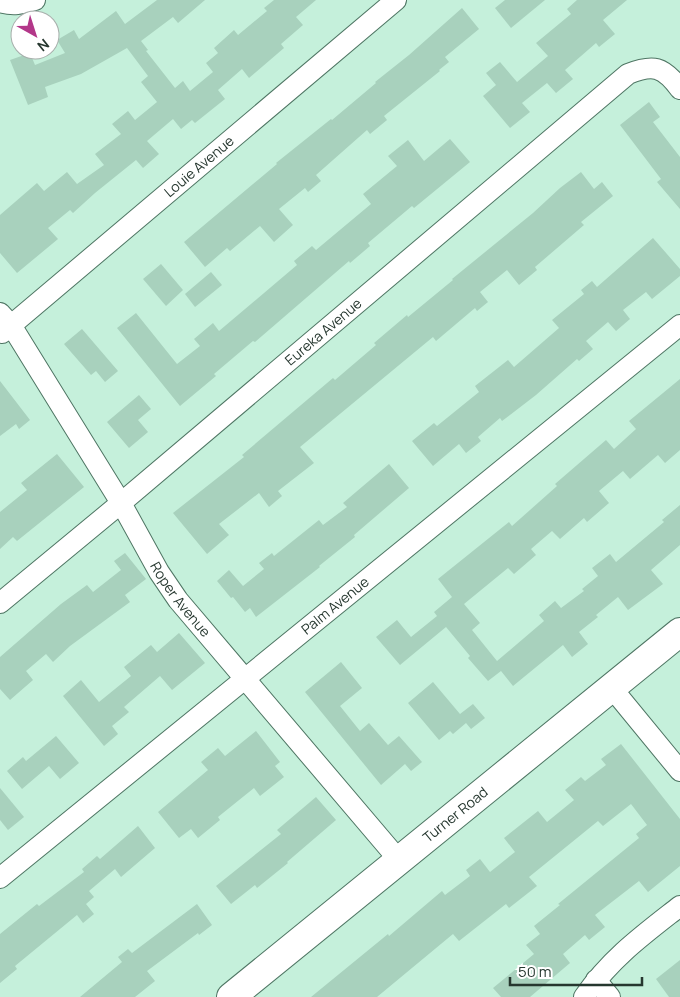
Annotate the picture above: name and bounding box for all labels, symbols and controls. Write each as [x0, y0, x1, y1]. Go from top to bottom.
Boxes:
north arrow [10, 10, 60, 60]
text: N [34, 35, 53, 56]
street label: Louie Avenue [160, 131, 238, 201]
street label: Eureka Avenue [281, 294, 365, 369]
street label: Roper Avenue [146, 558, 215, 641]
street label: Palm Avenue [297, 572, 373, 638]
street label: Turner Road [418, 782, 491, 846]
scale bar [510, 954, 642, 986]
text: 50 m [518, 961, 552, 982]

